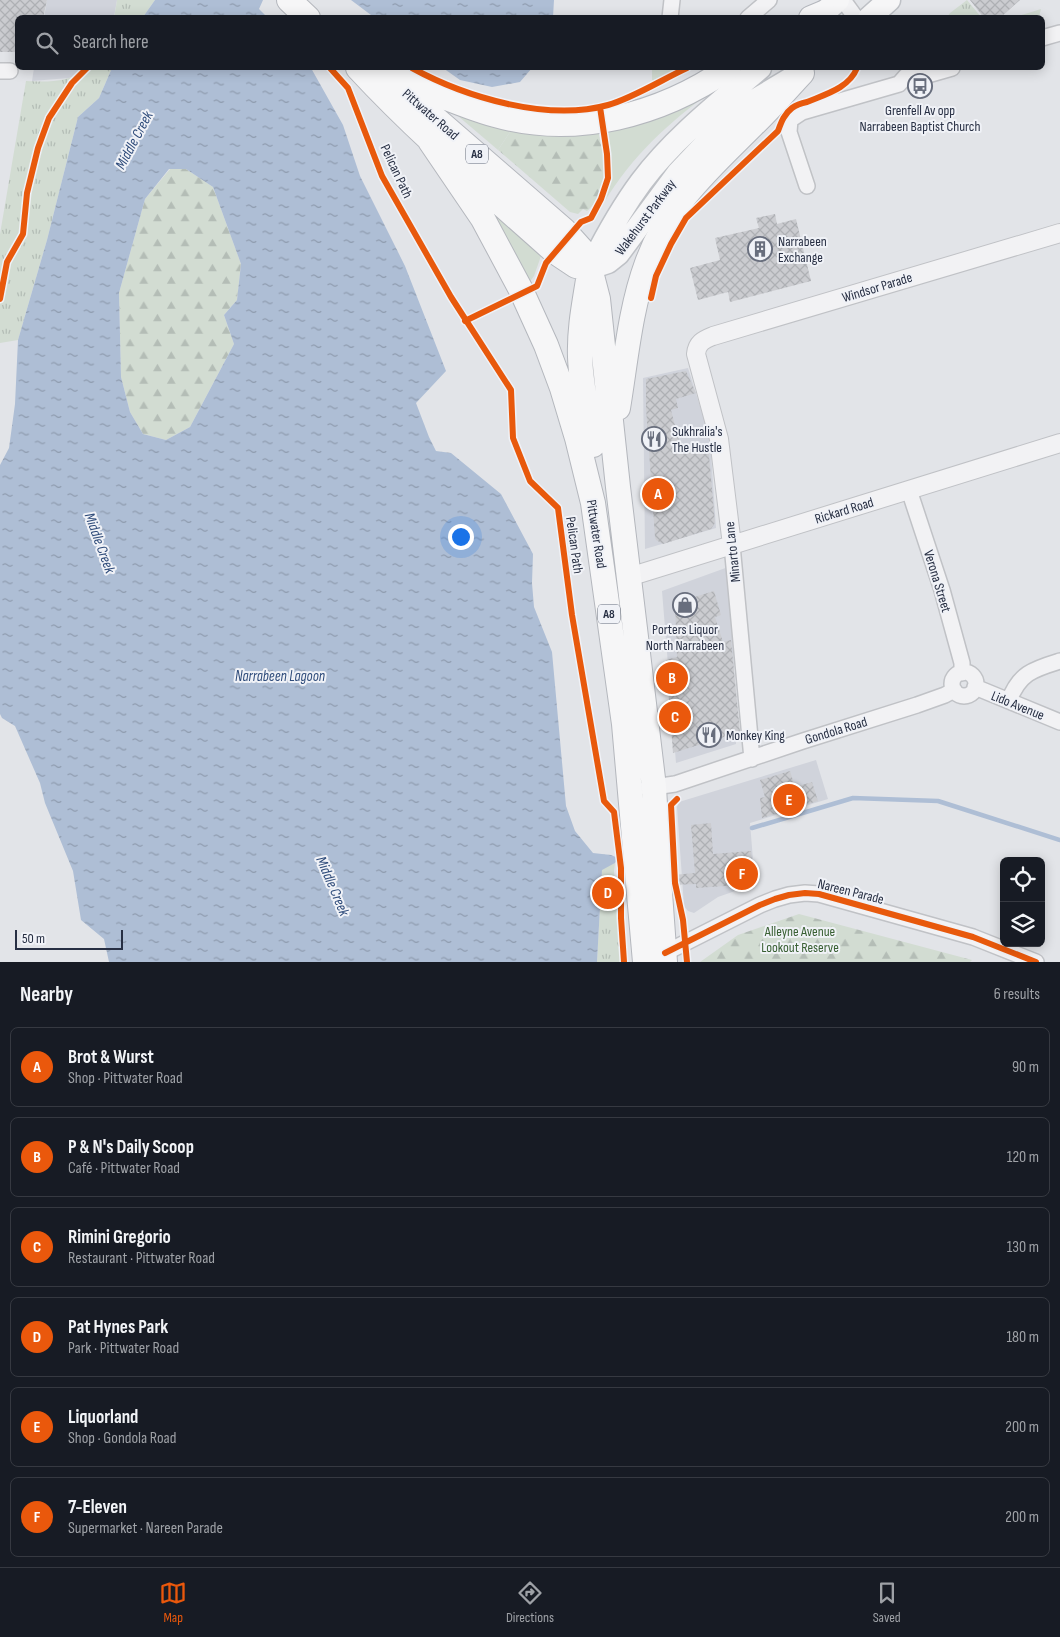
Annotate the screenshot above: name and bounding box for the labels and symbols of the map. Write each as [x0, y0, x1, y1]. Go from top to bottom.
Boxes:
bus stop icon: Grenfell Av opp Narrabeen Baptist Church [907, 73, 933, 99]
street label: Pittwater Road [399, 85, 463, 144]
place label: Grenfell Av opp Narrabeen Baptist Church [860, 102, 980, 135]
water label: Middle Creek [111, 108, 158, 173]
street label: Pelican Path [377, 142, 416, 201]
road number: A8 [466, 144, 488, 164]
street label: Wakehurst Parkway [611, 175, 680, 259]
place label: Narrabeen Exchange [778, 233, 827, 266]
building icon: Narrabeen Exchange [747, 236, 773, 262]
street label: Windsor Parade [840, 269, 914, 306]
place label: Sukhralia's The Hustle [672, 423, 722, 456]
restaurant icon: Sukhralia's The Hustle [641, 426, 667, 452]
pin: A [642, 475, 674, 513]
street label: Rickard Road [813, 493, 876, 527]
street label: Pittwater Road [583, 498, 610, 570]
water label: Middle Creek [80, 510, 119, 576]
street label: Pelican Path [562, 515, 587, 575]
street label: Minarto Lane [721, 521, 744, 583]
your location [448, 524, 474, 550]
street label: Verona Street [920, 548, 955, 614]
shop icon: Porters Liquor North Narrabeen [672, 592, 698, 618]
road number: A8 [598, 604, 620, 624]
place label: Porters Liquor North Narrabeen [646, 621, 724, 654]
pin: B [656, 659, 688, 697]
water label: Narrabeen Lagoon [235, 667, 325, 686]
street label: Lido Avenue [989, 687, 1047, 724]
pin: C [659, 698, 691, 736]
street label: Gondola Road [803, 713, 869, 748]
restaurant icon: Monkey King [696, 722, 722, 748]
place label: Monkey King [726, 727, 785, 744]
pin: E [773, 781, 805, 819]
water label: Middle Creek [311, 853, 354, 919]
pin: F [726, 855, 758, 893]
pin: D [592, 874, 624, 912]
street label: Nareen Parade [816, 875, 886, 908]
park label: Alleyne Avenue Lookout Reserve [761, 923, 839, 956]
scale bar [15, 927, 122, 950]

